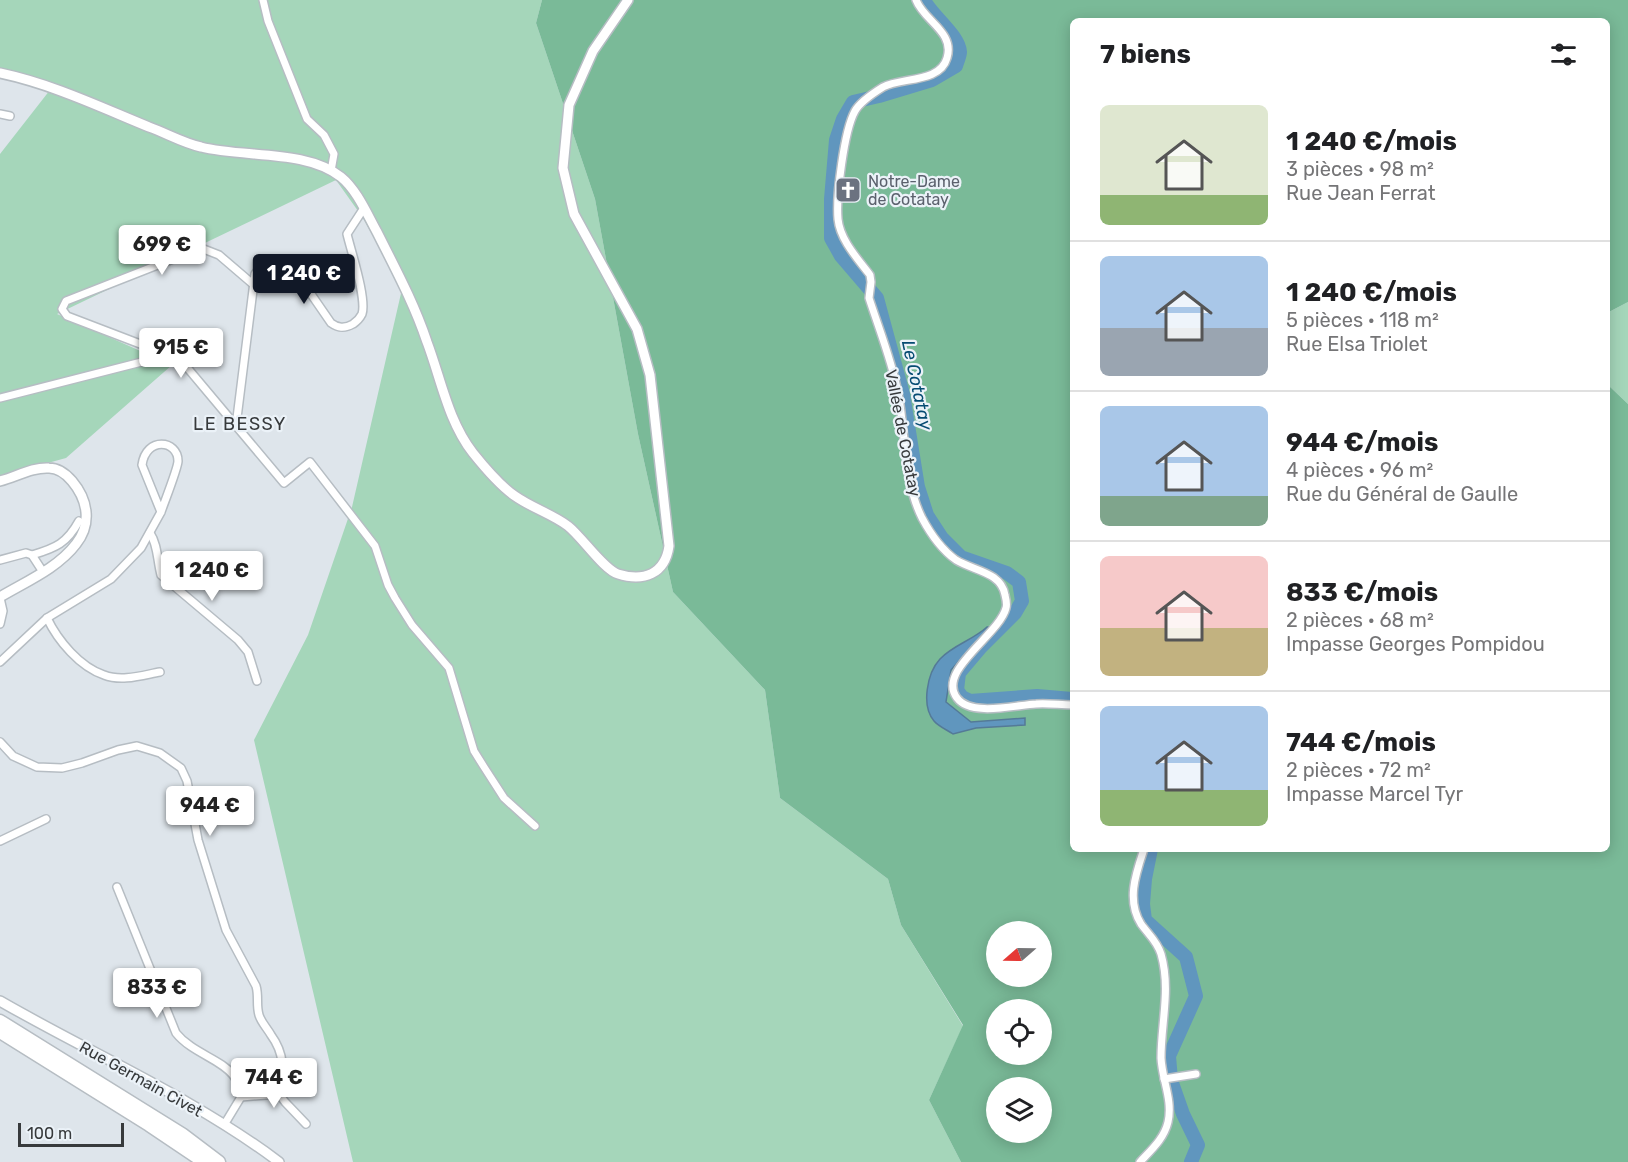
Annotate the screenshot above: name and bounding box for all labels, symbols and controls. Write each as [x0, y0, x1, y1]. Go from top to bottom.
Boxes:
icon: filters [1547, 38, 1580, 71]
text: 7 biens [1100, 39, 1191, 70]
text: 1 240 €/mois [1286, 126, 1457, 157]
icon: home [1148, 129, 1220, 201]
text: 3 pièces · 98 m² [1286, 157, 1434, 181]
place label: Notre-Dame de Cotatay [868, 172, 960, 209]
church icon: Notre-Dame de Cotatay [833, 175, 863, 205]
text: Rue Jean Ferrat [1286, 181, 1436, 205]
pin: 699 € [120, 225, 204, 276]
text: 699 € [133, 232, 191, 256]
pin: 1 240 € [249, 254, 359, 305]
text: 1 240 € [267, 261, 341, 285]
text: 1 240 €/mois [1286, 277, 1457, 308]
icon: home [1148, 280, 1220, 352]
text: 5 pièces · 118 m² [1286, 308, 1439, 332]
pin: 915 € [139, 328, 223, 379]
text: Rue Elsa Triolet [1286, 332, 1428, 356]
text: 915 € [153, 335, 209, 359]
water label: Le Cotatay [897, 338, 937, 433]
street label: Vallée de Cotatay [881, 368, 925, 498]
district label: LE BESSY [193, 413, 287, 435]
text: 944 €/mois [1286, 427, 1438, 458]
icon: home [1148, 430, 1220, 502]
text: 4 pièces · 96 m² [1286, 458, 1433, 482]
text: Rue du Général de Gaulle [1286, 482, 1518, 506]
pin: 1 240 € [157, 551, 267, 602]
text: 1 240 € [175, 558, 249, 582]
text: 833 €/mois [1286, 577, 1438, 608]
icon: home [1148, 580, 1220, 652]
text: 2 pièces · 68 m² [1286, 608, 1434, 632]
text: Impasse Georges Pompidou [1286, 632, 1545, 656]
text: 744 €/mois [1286, 727, 1436, 758]
icon: home [1148, 730, 1220, 802]
text: 2 pièces · 72 m² [1286, 758, 1431, 782]
text: Impasse Marcel Tyr [1286, 782, 1463, 806]
pin: 944 € [168, 786, 252, 837]
text: 944 € [180, 793, 240, 817]
north arrow [986, 921, 1052, 987]
map controls [986, 921, 1052, 1143]
pin: 833 € [115, 968, 199, 1019]
text: 833 € [127, 975, 187, 999]
button: locate [986, 999, 1052, 1065]
street label: Rue Germain Civet [76, 1037, 206, 1121]
pin: 744 € [232, 1058, 316, 1109]
text: 744 € [245, 1065, 303, 1089]
button: layers [986, 1077, 1052, 1143]
scale bar [18, 1120, 124, 1148]
text: 100 m [27, 1124, 72, 1143]

